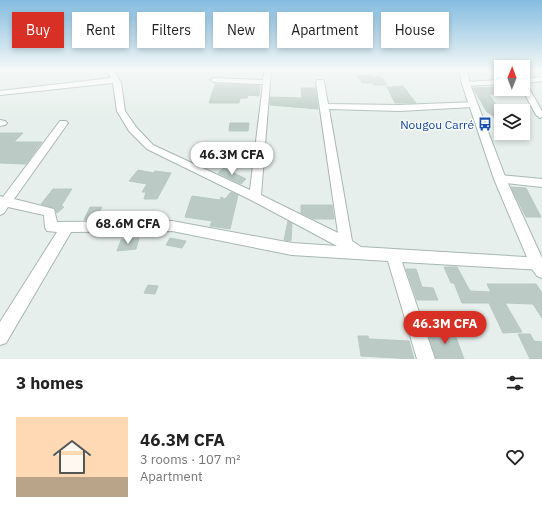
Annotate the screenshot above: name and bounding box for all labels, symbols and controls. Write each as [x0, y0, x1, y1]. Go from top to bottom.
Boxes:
chip: Buy [12, 12, 64, 48]
chip: Rent [72, 12, 129, 48]
chip: Filters [137, 12, 205, 48]
chip: New [213, 12, 269, 48]
chip: Apartment [277, 12, 373, 48]
chip: House [381, 12, 449, 48]
north arrow [494, 60, 530, 96]
map controls [494, 60, 530, 140]
button: layers [494, 104, 530, 140]
bus stop icon: Nougou Carré [477, 116, 493, 132]
place label: Nougou Carré [400, 117, 474, 132]
pin: 46.3M CFA [186, 142, 278, 176]
text: 46.3M CFA [200, 146, 265, 163]
pin: 68.6M CFA [82, 211, 174, 245]
text: 68.6M CFA [96, 215, 161, 232]
pin: 46.3M CFA [399, 311, 491, 345]
text: 46.3M CFA [413, 315, 478, 332]
text: 3 homes [16, 372, 83, 394]
icon: filters [504, 372, 526, 394]
text: 46.3M CFA [140, 429, 225, 451]
icon: home [48, 433, 96, 481]
icon: heart [504, 446, 526, 468]
text: 3 rooms · 107 m² [140, 451, 241, 468]
text: Apartment [140, 468, 203, 485]

